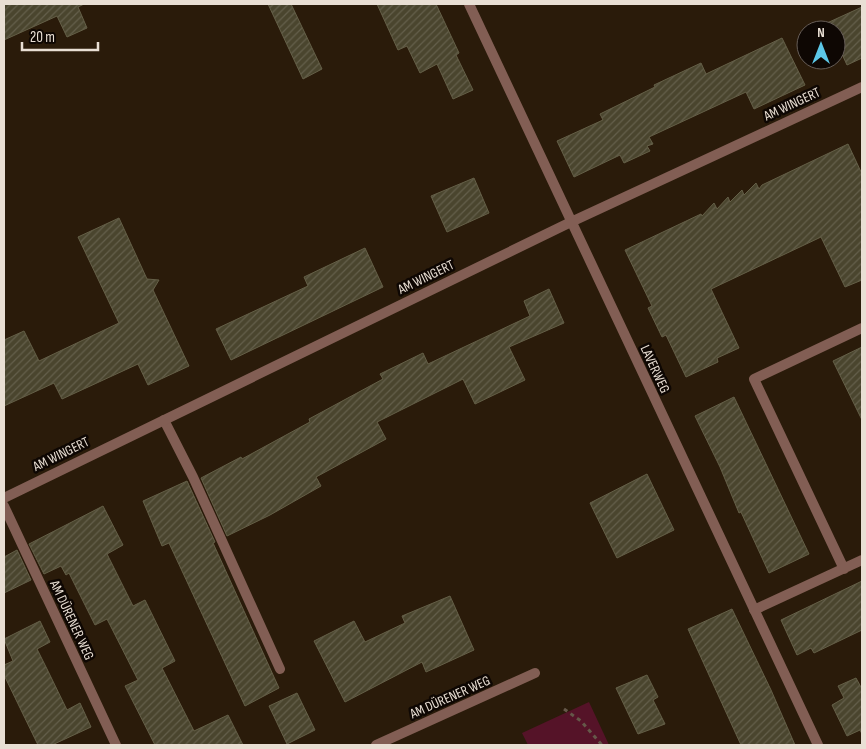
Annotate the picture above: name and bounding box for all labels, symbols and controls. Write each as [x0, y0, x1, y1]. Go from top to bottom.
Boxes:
scale bar [22, 20, 99, 52]
north arrow [796, 20, 846, 70]
text: N [817, 24, 825, 41]
text: 20 m [30, 28, 55, 47]
street label: AM WINGERT [760, 83, 823, 125]
street label: AM WINGERT [394, 256, 457, 298]
street label: LAVERWEG [637, 342, 673, 396]
street label: AM WINGERT [29, 433, 92, 475]
street label: AM DÜRENER WEG [46, 577, 98, 663]
street label: AM DÜRENER WEG [406, 672, 493, 723]

